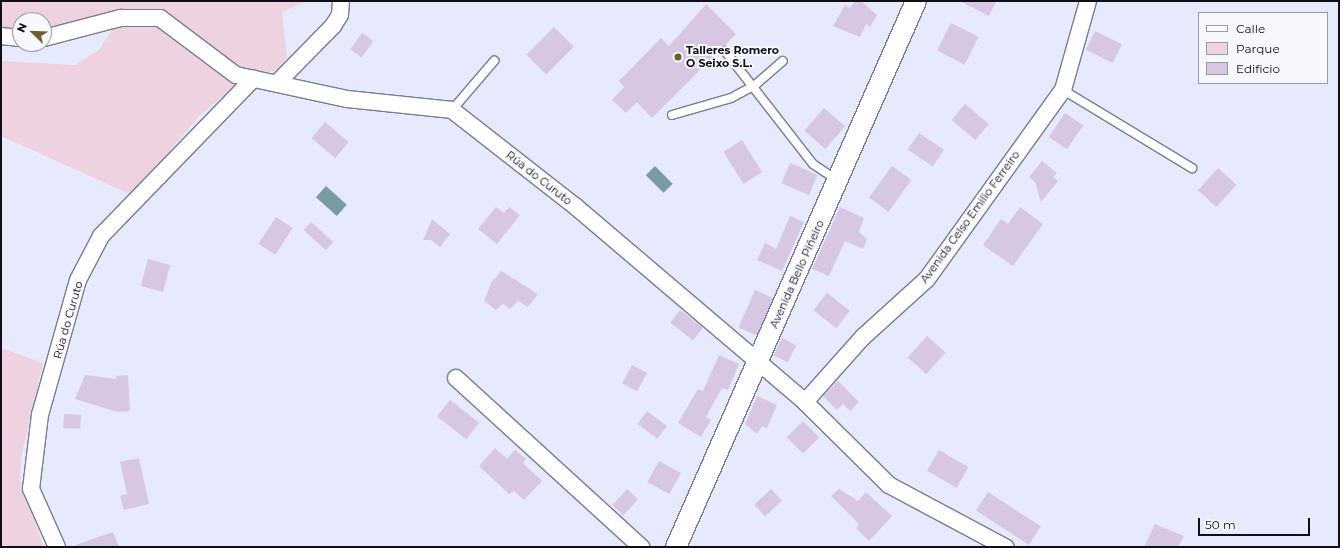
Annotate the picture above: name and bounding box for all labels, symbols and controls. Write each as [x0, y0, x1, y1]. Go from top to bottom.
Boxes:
north arrow [12, 12, 52, 52]
legend [1198, 12, 1328, 84]
text: N [14, 21, 30, 35]
text: Calle [1236, 21, 1265, 36]
text: Parque [1236, 41, 1280, 56]
place label: Talleres Romero O Seixo S.L. [686, 44, 779, 70]
marker: Talleres Romero O Seixo S.L. [673, 52, 683, 62]
text: Edificio [1236, 61, 1280, 76]
street label: Rúa do Curuto [503, 148, 575, 208]
street label: Avenida Celso Emilio Ferreiro [918, 148, 1022, 286]
street label: Avenida Bello Piñeiro [767, 218, 827, 330]
street label: Rúa do Curuto [51, 280, 85, 360]
scale bar [1200, 510, 1312, 536]
text: 50 m [1205, 517, 1236, 532]

